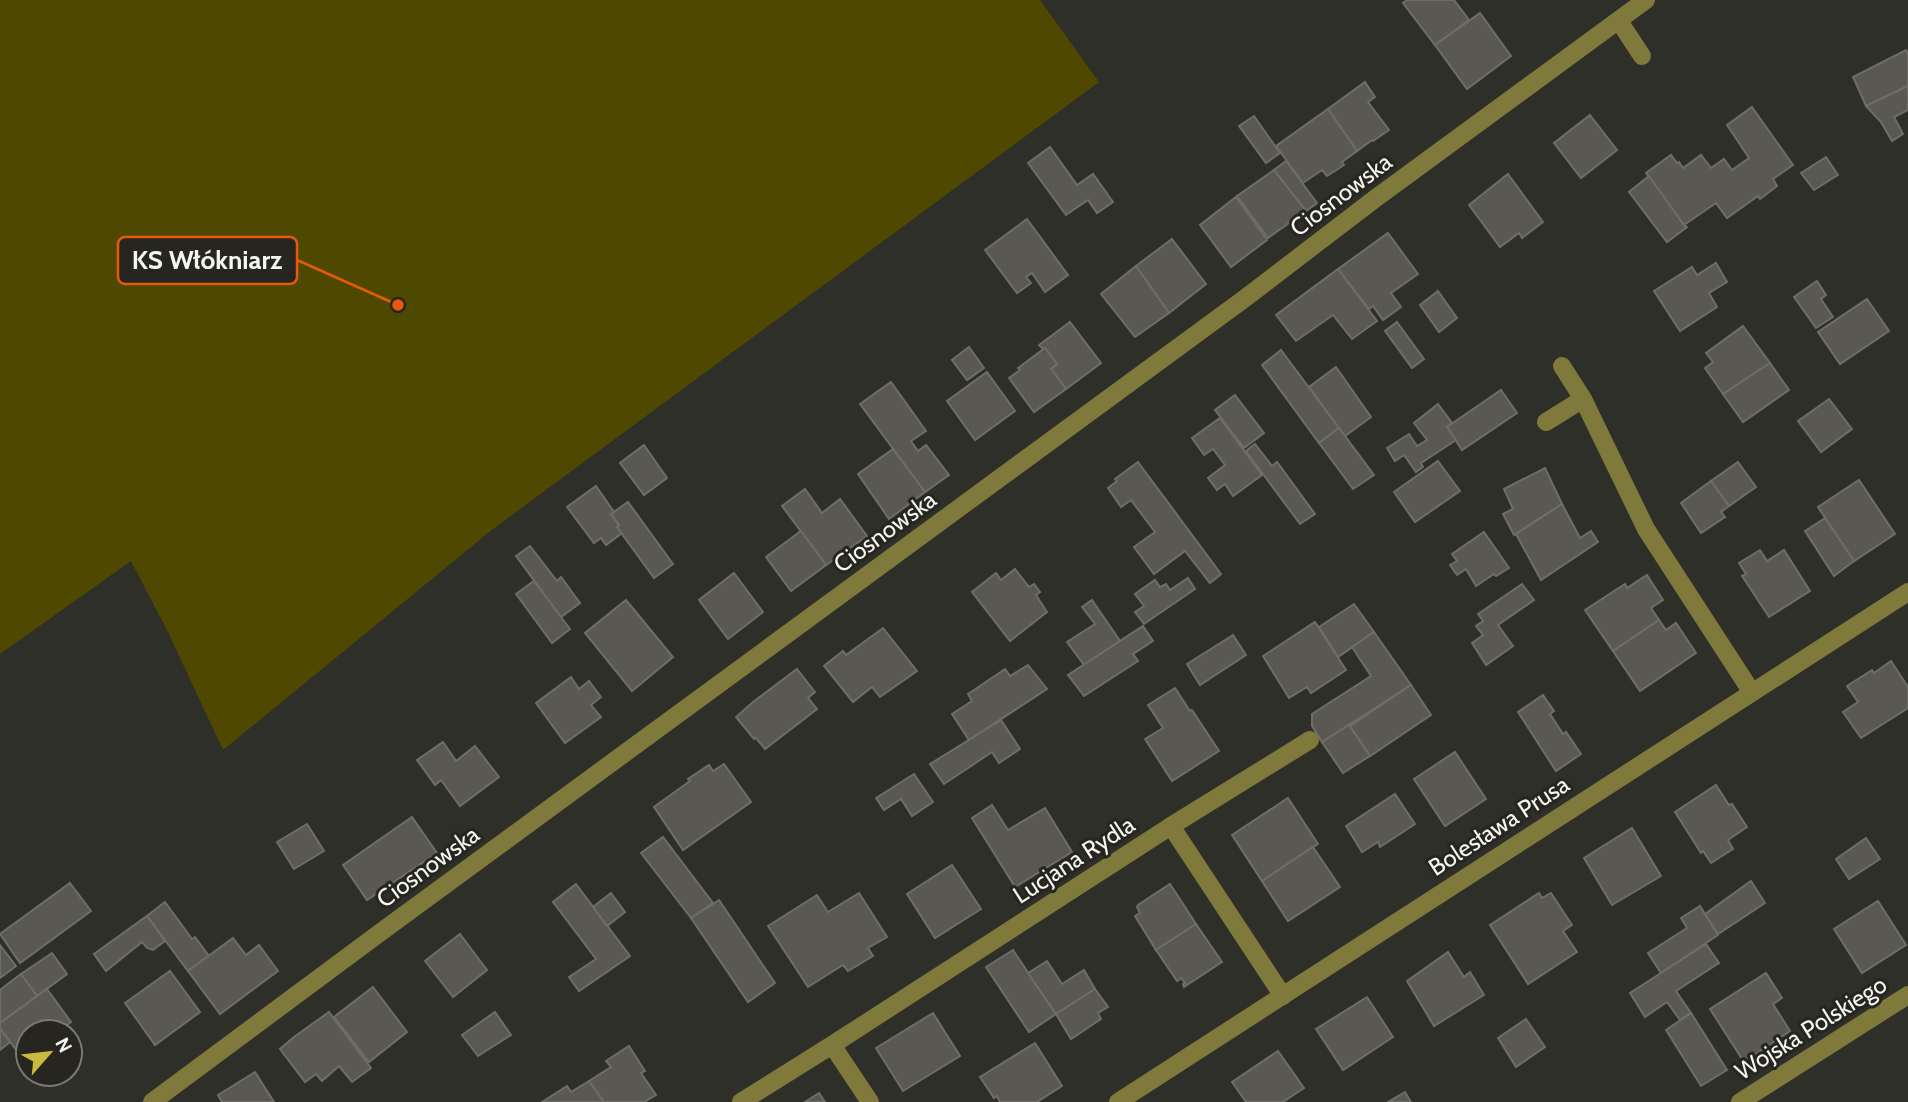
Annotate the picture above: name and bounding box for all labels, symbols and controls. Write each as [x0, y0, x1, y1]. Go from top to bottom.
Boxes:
street label: Ciosnowska [1284, 147, 1398, 242]
callout: KS Włókniarz [118, 237, 297, 284]
text: KS Włókniarz [132, 244, 282, 276]
street label: Ciosnowska [828, 484, 942, 579]
street label: Bolesława Prusa [1423, 769, 1575, 882]
street label: Lucjana Rydla [1008, 809, 1140, 910]
street label: Ciosnowska [371, 819, 485, 914]
street label: Wojska Polskiego [1730, 969, 1892, 1086]
north arrow [14, 1018, 84, 1088]
text: N [50, 1034, 77, 1057]

